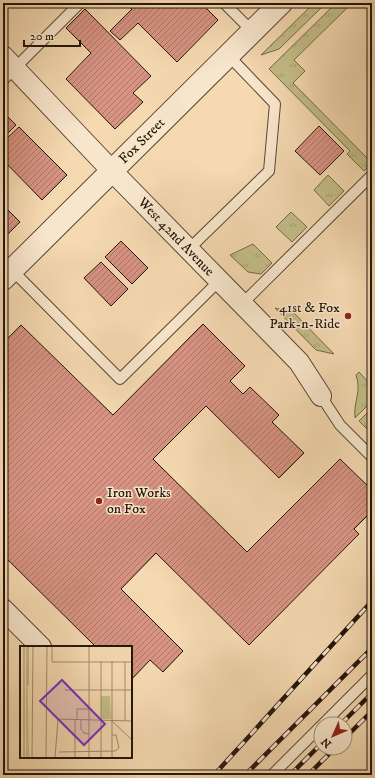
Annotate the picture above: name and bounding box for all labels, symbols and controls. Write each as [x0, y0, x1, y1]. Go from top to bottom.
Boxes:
scale bar [24, 22, 80, 48]
text: 20 m [30, 29, 54, 44]
street label: Fox Street [115, 114, 169, 168]
street label: West 42nd Avenue [133, 193, 218, 280]
place label: 41st & Fox Park-n-Ride [269, 299, 340, 333]
marker: 41st & Fox Park-n-Ride [343, 311, 353, 321]
place label: Iron Works on Fox [107, 484, 171, 518]
marker: Iron Works on Fox [94, 496, 104, 506]
inset map [20, 646, 132, 758]
north arrow [313, 716, 353, 756]
text: N [318, 734, 335, 751]

